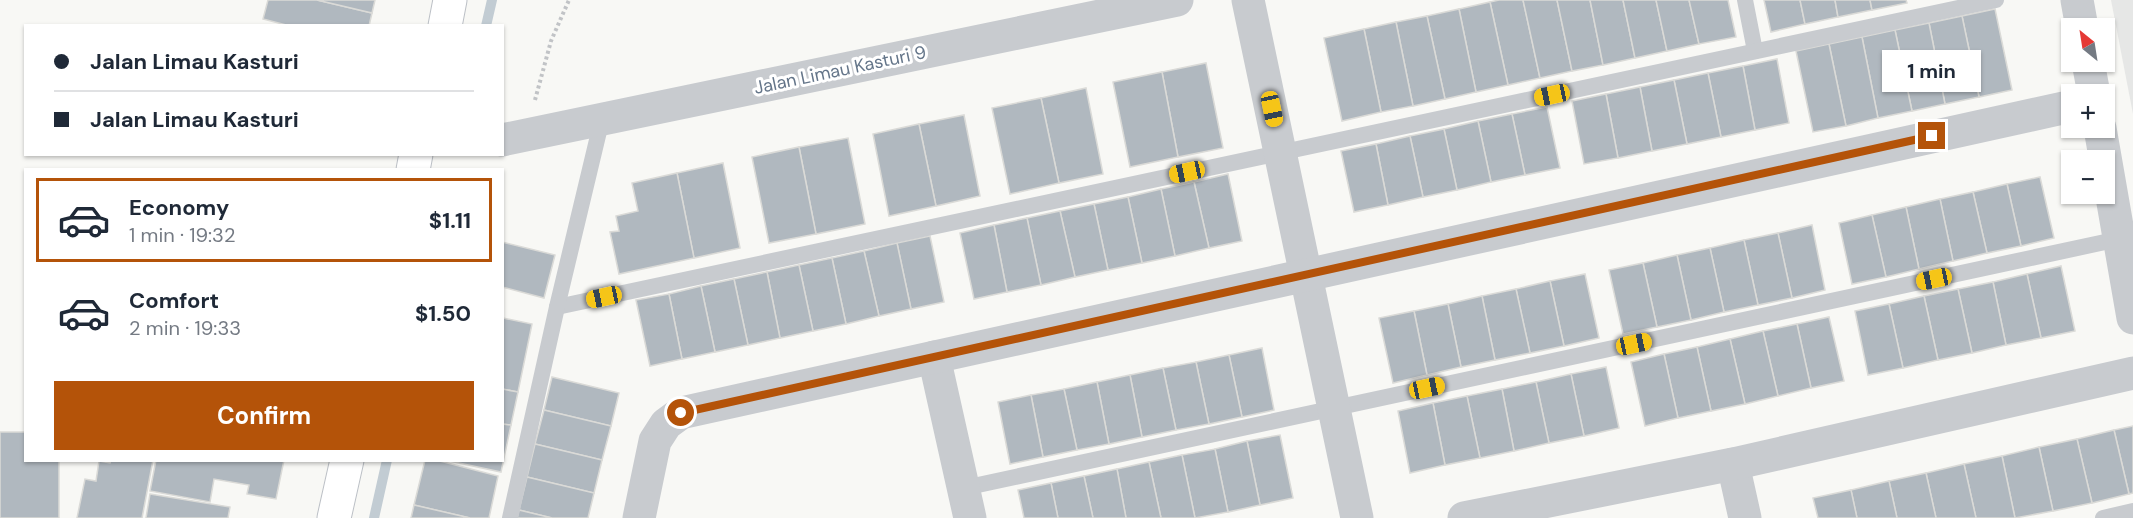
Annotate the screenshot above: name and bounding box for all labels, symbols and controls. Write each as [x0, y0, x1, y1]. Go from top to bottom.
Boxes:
north arrow [2061, 18, 2115, 72]
map controls [2061, 18, 2115, 204]
street label: Jalan Limau Kasturi 9 [752, 40, 928, 100]
text: Jalan Limau Kasturi [90, 47, 299, 76]
callout: 1 min [1882, 49, 1982, 91]
text: 1 min [1907, 58, 1956, 84]
car [1533, 82, 1571, 108]
button: + [2061, 84, 2115, 138]
car [1259, 90, 1285, 128]
text: Jalan Limau Kasturi [90, 105, 299, 134]
route end [1918, 122, 1945, 149]
button: − [2061, 150, 2115, 204]
car [1168, 159, 1206, 185]
icon: car [57, 193, 111, 247]
text: Economy [129, 193, 229, 222]
text: $1.11 [429, 206, 471, 235]
text: 1 min · 19:32 [129, 222, 235, 248]
car [1915, 266, 1953, 292]
car [585, 284, 623, 310]
icon: car [57, 286, 111, 340]
text: Comfort [129, 286, 219, 315]
text: $1.50 [415, 299, 471, 328]
text: 2 min · 19:33 [129, 315, 241, 341]
car [1615, 331, 1653, 357]
car [1408, 375, 1446, 401]
button: Confirm [54, 381, 474, 450]
route start [667, 399, 694, 426]

